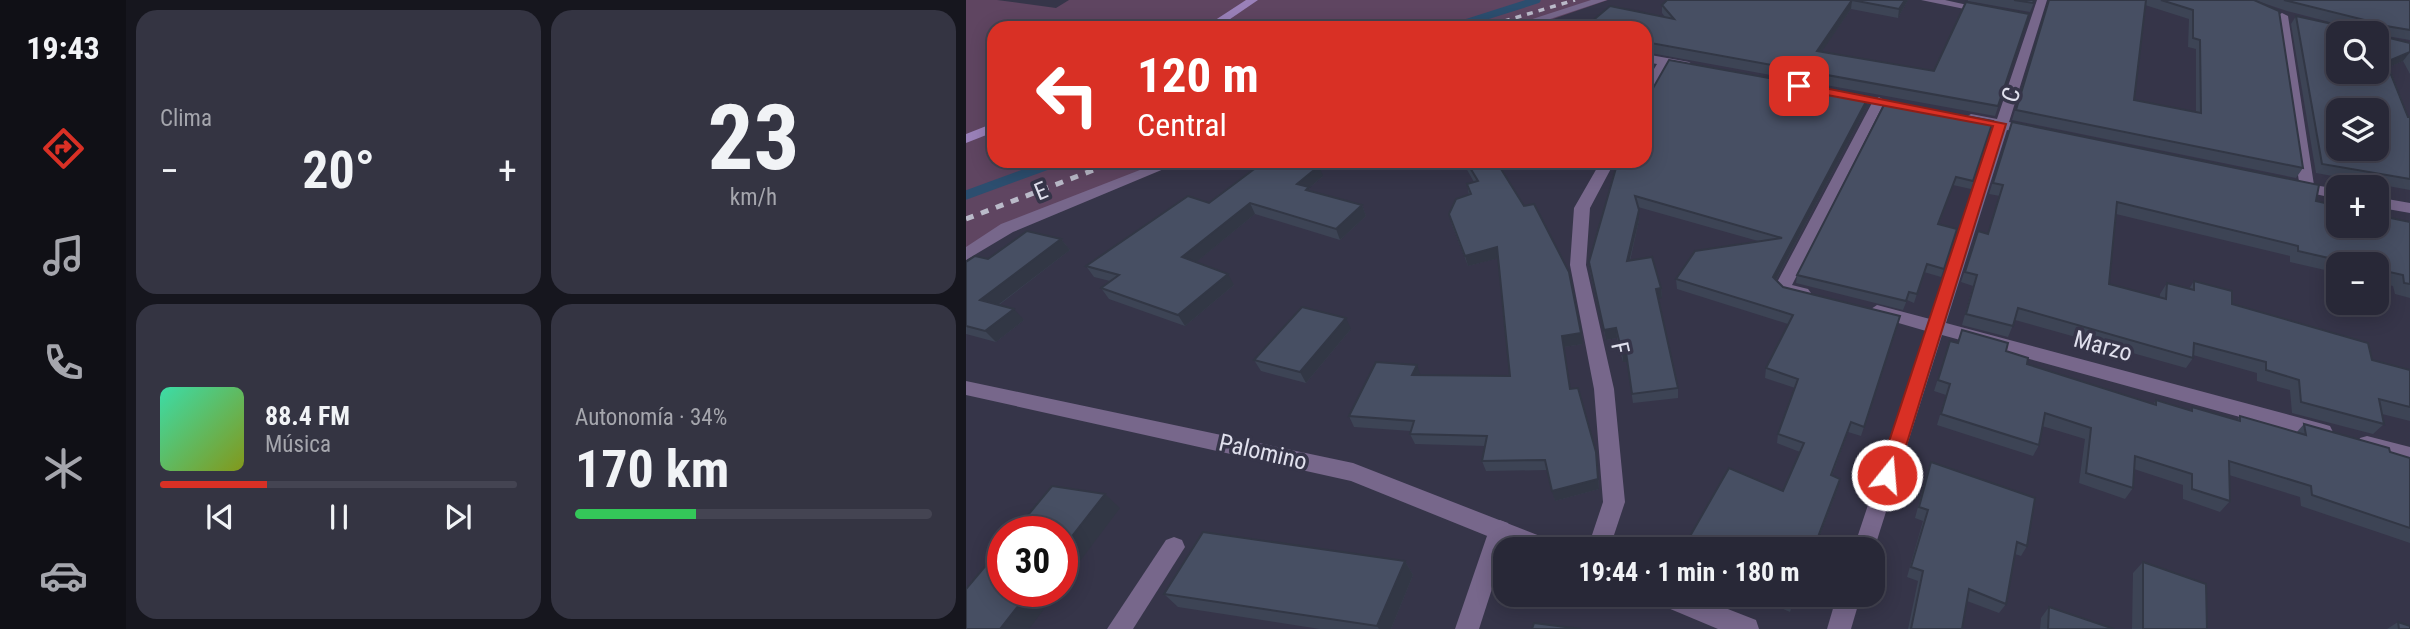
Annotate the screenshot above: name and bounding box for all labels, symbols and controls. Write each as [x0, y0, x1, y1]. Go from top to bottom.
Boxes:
map controls [2326, 21, 2389, 315]
button: search [2326, 21, 2389, 84]
text: 19:43 [26, 29, 100, 67]
text: 120 m [1137, 47, 1259, 104]
icon: left [1022, 49, 1113, 140]
pin [1769, 56, 1829, 116]
icon: arrive [1780, 67, 1818, 105]
street label: C [1996, 84, 2026, 106]
text: 23 [708, 85, 799, 191]
button: layers [2326, 98, 2389, 161]
text: Clima [160, 105, 212, 132]
text: Central [1137, 106, 1227, 144]
icon: directions [39, 124, 88, 173]
text: 20° [302, 140, 375, 201]
text: − [160, 149, 179, 193]
text: + [498, 149, 517, 193]
button: + [2326, 175, 2389, 238]
street label: E [1030, 176, 1052, 206]
text: km/h [730, 184, 777, 211]
icon: music [39, 231, 88, 280]
button: − [2326, 252, 2389, 315]
street label: Marzo [2071, 325, 2135, 367]
icon: phone [39, 338, 88, 387]
street label: F [1605, 339, 1635, 357]
text: 88.4 FM [265, 401, 350, 431]
text: Autonomía · 34% [575, 404, 727, 431]
street label: Palomino [1216, 428, 1310, 476]
text: Música [265, 431, 331, 458]
position arrow [1850, 438, 1924, 512]
text: 170 km [575, 439, 729, 500]
icon: climate [39, 444, 88, 493]
icon: previous [201, 498, 239, 536]
icon: pause [320, 498, 358, 536]
icon: next [439, 498, 477, 536]
speed limit sign: 30 [987, 516, 1078, 607]
icon: car [39, 551, 88, 600]
text: 19:44 · 1 min · 180 m [1579, 557, 1799, 587]

